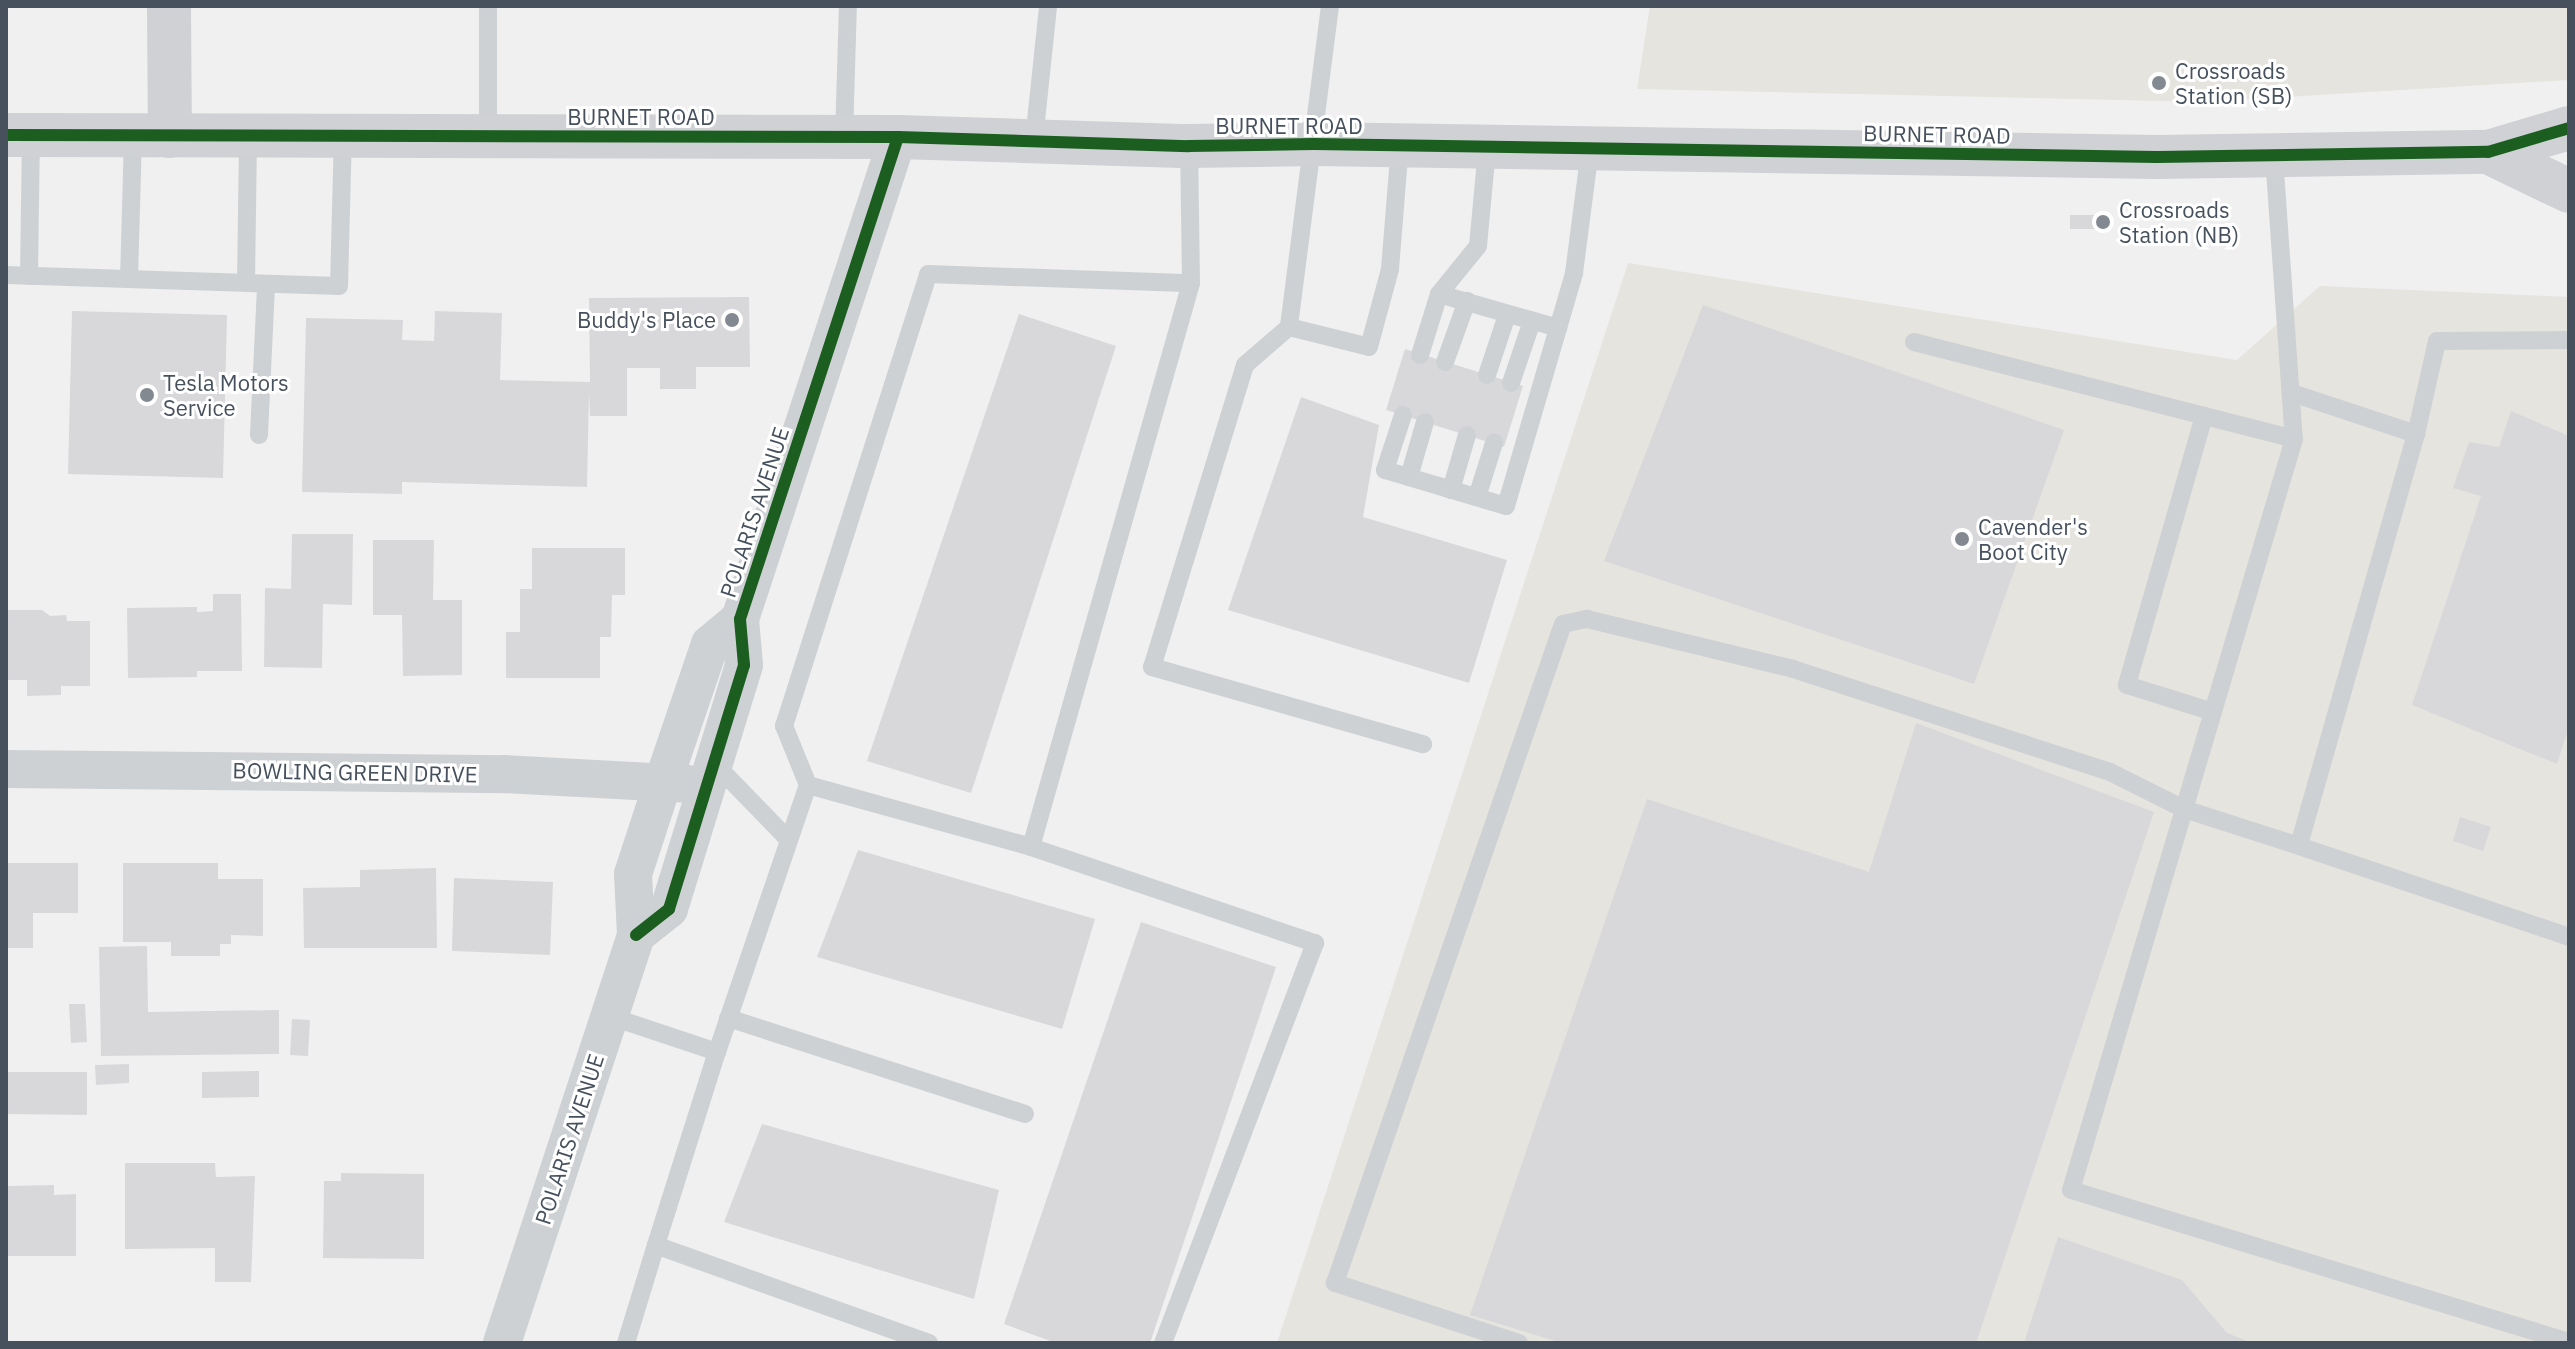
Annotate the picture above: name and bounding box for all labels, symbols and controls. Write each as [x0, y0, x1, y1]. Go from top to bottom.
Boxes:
place label: Crossroads Station (SB) [2175, 57, 2292, 108]
marker: Crossroads Station (SB) [2150, 74, 2168, 92]
street label: BURNET ROAD [567, 104, 715, 130]
street label: BURNET ROAD [1215, 113, 1363, 139]
street label: BURNET ROAD [1863, 120, 2011, 148]
place label: Crossroads Station (NB) [2119, 196, 2239, 248]
marker: Crossroads Station (NB) [2094, 213, 2112, 231]
place label: Buddy's Place [577, 307, 716, 333]
marker: Buddy's Place [723, 311, 741, 329]
place label: Tesla Motors Service [163, 369, 289, 420]
marker: Tesla Motors Service [138, 386, 156, 404]
street label: POLARIS AVENUE [714, 423, 794, 601]
place label: Cavender's Boot City [1978, 513, 2088, 564]
marker: Cavender's Boot City [1953, 530, 1971, 548]
street label: BOWLING GREEN DRIVE [232, 757, 478, 787]
street label: POLARIS AVENUE [529, 1050, 609, 1228]

